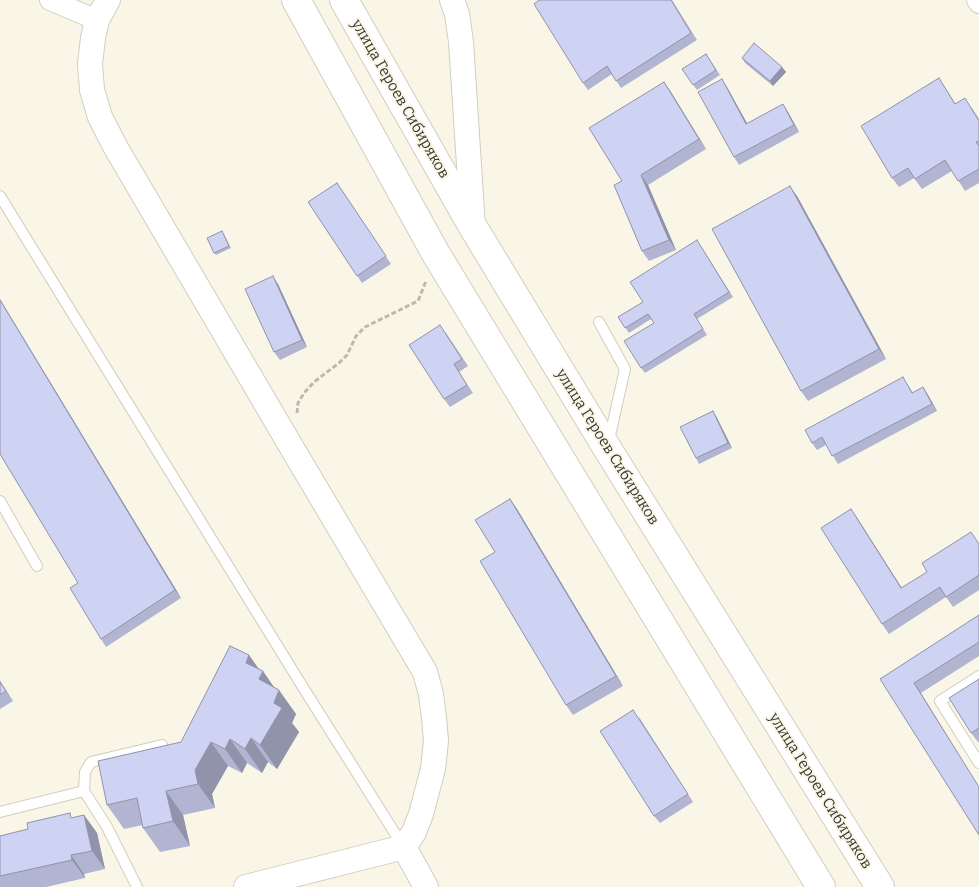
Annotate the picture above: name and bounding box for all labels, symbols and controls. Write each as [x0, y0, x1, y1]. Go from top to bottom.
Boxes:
street label: улица Героев Сибиряков [347, 16, 453, 182]
street label: улица Героев Сибиряков [552, 366, 662, 528]
street label: улица Героев Сибиряков [765, 710, 875, 872]

